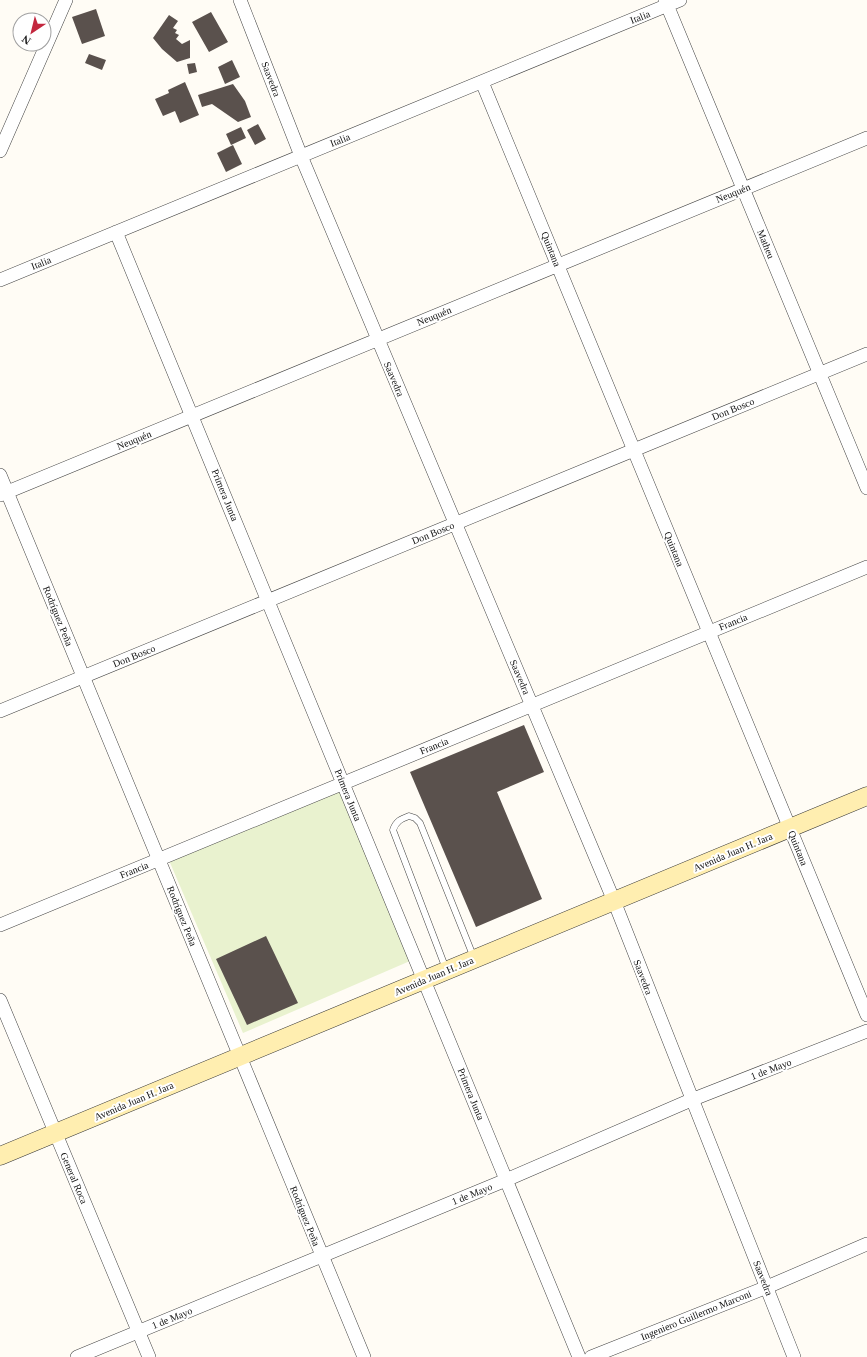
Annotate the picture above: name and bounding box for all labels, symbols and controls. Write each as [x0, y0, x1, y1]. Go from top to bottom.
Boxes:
street label: Italia [628, 8, 652, 26]
north arrow [12, 12, 52, 52]
text: N [20, 33, 33, 47]
street label: Saavedra [259, 60, 283, 99]
street label: Italia [328, 131, 352, 149]
street label: Neuquén [714, 181, 752, 205]
street label: Matheu [755, 228, 777, 260]
street label: Quintana [539, 230, 563, 269]
street label: Italia [29, 254, 53, 272]
street label: Neuquén [415, 304, 453, 328]
street label: Saavedra [382, 360, 406, 399]
street label: Don Bosco [710, 396, 756, 422]
street label: Neuquén [115, 428, 153, 452]
street label: Primera Junta [210, 467, 241, 523]
street label: Don Bosco [410, 520, 456, 546]
street label: Quintana [662, 530, 686, 569]
street label: Rodríguez Peña [41, 584, 75, 648]
street label: Francia [717, 611, 749, 633]
street label: Don Bosco [111, 643, 157, 669]
street label: Saavedra [508, 658, 532, 697]
street label: Francia [418, 735, 450, 757]
street label: Primera Junta [333, 767, 364, 823]
street label: Quintana [786, 829, 810, 868]
street label: Avenida Juan H. Jara [692, 830, 775, 874]
street label: Francia [118, 859, 150, 881]
street label: Rodríguez Peña [165, 884, 199, 948]
street label: Avenida Juan H. Jara [393, 954, 476, 998]
street label: Saavedra [631, 958, 655, 997]
street label: 1 de Mayo [749, 1056, 793, 1082]
street label: Primera Junta [456, 1066, 487, 1122]
street label: Avenida Juan H. Jara [93, 1079, 176, 1123]
street label: General Roca [58, 1151, 90, 1206]
street label: 1 de Mayo [450, 1181, 494, 1207]
street label: Rodríguez Peña [288, 1184, 322, 1248]
street label: Saavedra [751, 1259, 775, 1298]
street label: Ingeniero Guillermo Marconi [639, 1288, 753, 1342]
street label: 1 de Mayo [150, 1305, 194, 1331]

